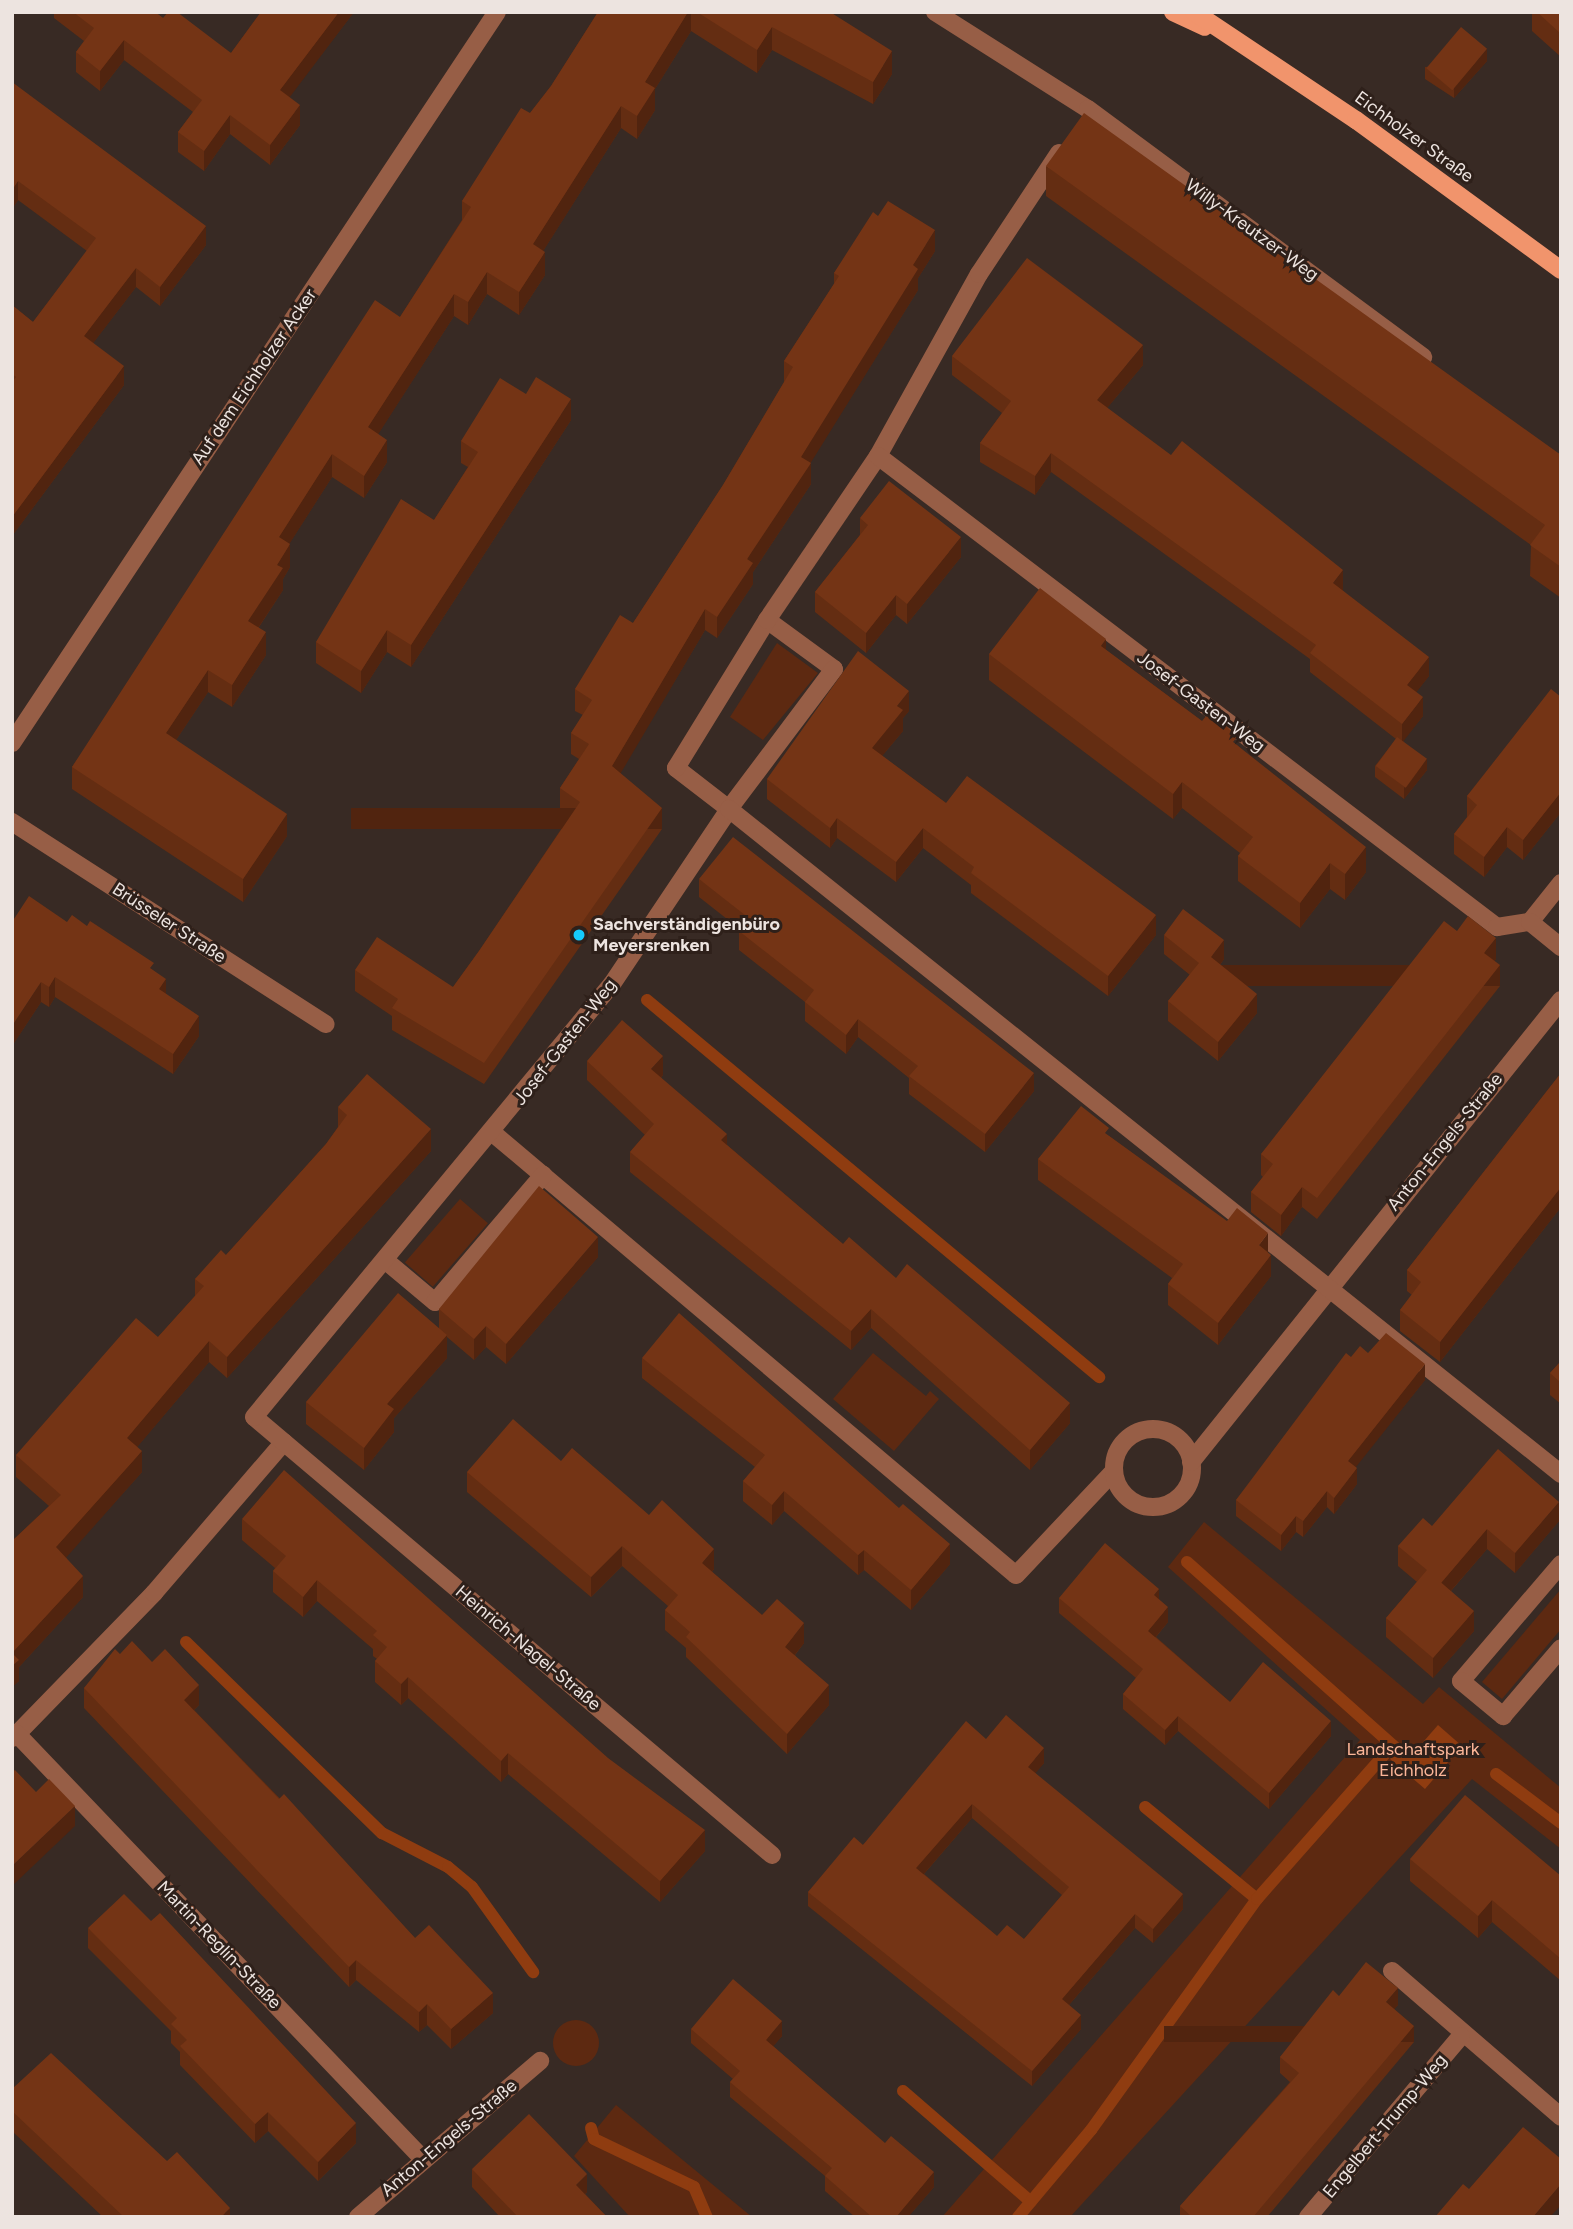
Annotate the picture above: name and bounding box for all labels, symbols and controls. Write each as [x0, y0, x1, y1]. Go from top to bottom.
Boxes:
street label: Eichholzer Straße [1350, 87, 1478, 187]
street label: Willy-Kreutzer-Weg [1181, 174, 1323, 286]
street label: Auf dem Eichholzer Acker [187, 285, 321, 469]
street label: Josef-Gasten-Weg [1133, 647, 1269, 757]
street label: Brüsseler Straße [108, 878, 230, 968]
place label: Sachverständigenbüro Meyersrenken [593, 914, 780, 956]
marker: Sachverständigenbüro Meyersrenken [571, 927, 587, 943]
street label: Josef-Gasten-Weg [509, 975, 621, 1109]
street label: Anton-Engels-Straße [1383, 1069, 1507, 1215]
street label: Heinrich-Nagel-Straße [451, 1581, 605, 1715]
park label: Landschaftspark Eichholz [1347, 1739, 1479, 1782]
street label: Martin-Reglin-Straße [152, 1877, 286, 2013]
street label: Engelbert-Trump-Weg [1318, 2050, 1452, 2202]
street label: Anton-Engels-Straße [377, 2075, 521, 2201]

